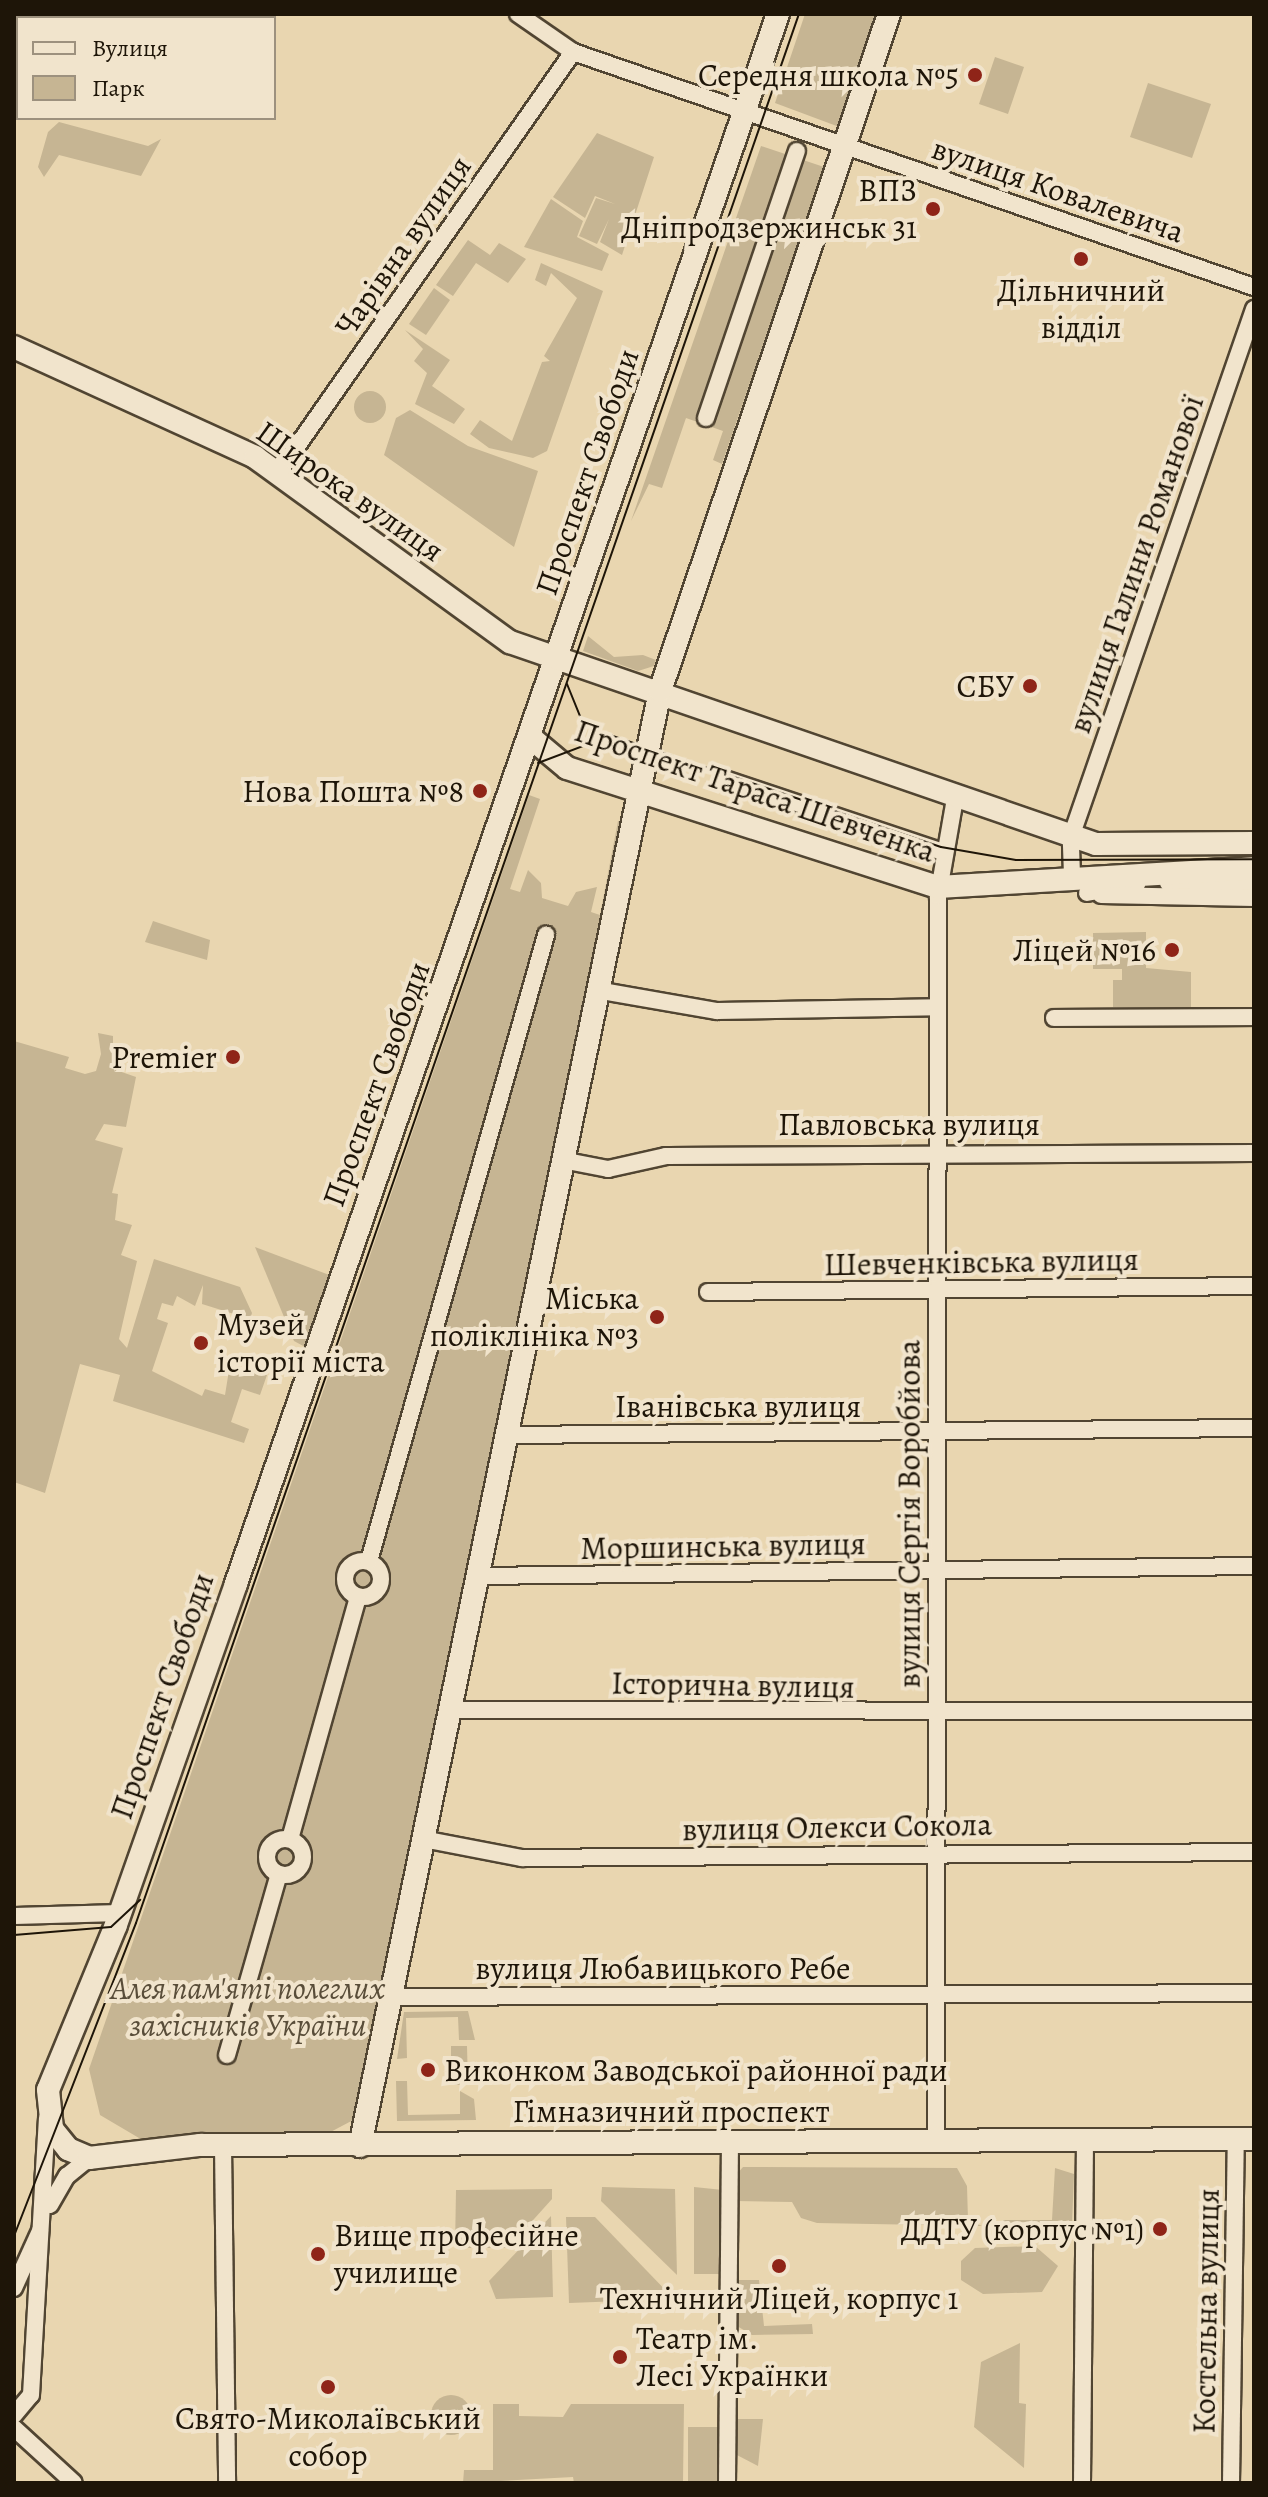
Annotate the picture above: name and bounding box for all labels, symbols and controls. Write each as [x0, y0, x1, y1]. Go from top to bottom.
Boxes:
legend [16, 16, 276, 120]
text: Вулиця [92, 32, 168, 64]
place label: Середня школа №5 [698, 56, 959, 94]
marker: Середня школа №5 [966, 66, 984, 84]
text: Парк [92, 72, 145, 104]
street label: вулиця Ковалевича [927, 129, 1189, 251]
street label: Чарівна вулиця [327, 148, 479, 344]
place label: ВПЗ Дніпродзержинськ 31 [621, 172, 917, 247]
marker: ВПЗ Дніпродзержинськ 31 [924, 200, 942, 218]
marker: Дільничний відділ [1072, 250, 1090, 268]
place label: Дільничний відділ [997, 272, 1165, 347]
street label: Проспект Свободи [527, 344, 647, 600]
street label: вулиця Галини Романової [1060, 390, 1212, 738]
street label: Широка вулиця [249, 412, 451, 570]
place label: СБУ [956, 667, 1014, 705]
marker: СБУ [1021, 677, 1039, 695]
street label: Проспект Тараса Шевченка [570, 711, 940, 871]
place label: Нова Пошта №8 [242, 772, 464, 810]
marker: Нова Пошта №8 [471, 782, 489, 800]
place label: Ліцей №16 [1013, 931, 1156, 969]
marker: Ліцей №16 [1163, 941, 1181, 959]
street label: Проспект Свободи [314, 956, 438, 1212]
place label: Premier [111, 1038, 217, 1076]
marker: Premier [224, 1048, 242, 1066]
street label: Павловська вулиця [778, 1105, 1040, 1143]
street label: Шевченківська вулиця [823, 1240, 1139, 1284]
place label: Міська поліклініка №3 [430, 1280, 639, 1355]
place label: Музей історії міста [217, 1306, 385, 1381]
marker: Міська поліклініка №3 [646, 1306, 668, 1328]
marker: Музей історії міста [192, 1334, 210, 1352]
street label: вулиця Сергія Воробйова [890, 1340, 928, 1688]
street label: Іванівська вулиця [615, 1387, 861, 1425]
street label: Моршинська вулиця [580, 1524, 866, 1568]
street label: Проспект Свободи [102, 1568, 222, 1824]
street label: Історична вулиця [611, 1664, 855, 1706]
street label: вулиця Олекси Сокола [682, 1805, 992, 1849]
street label: вулиця Любавицького Ребе [475, 1949, 851, 1987]
park label: Алея пам'яті полеглих захісників України [110, 1970, 386, 2045]
place label: Виконком Заводської районної ради [444, 2051, 948, 2089]
marker: Виконком Заводської районної ради [419, 2061, 437, 2079]
street label: Гімназичний проспект [512, 2092, 830, 2130]
street label: Костельна вулиця [1185, 2188, 1227, 2434]
place label: ДДТУ (корпус №1) [901, 2210, 1144, 2248]
place label: Вище професійне училище [334, 2217, 579, 2292]
marker: ДДТУ (корпус №1) [1151, 2220, 1169, 2238]
marker: Вище професійне училище [309, 2245, 327, 2263]
marker: Технічний Ліцей, корпус 1 [770, 2257, 788, 2275]
place label: Технічний Ліцей, корпус 1 [599, 2279, 959, 2317]
place label: Театр ім. Лесі Українки [636, 2320, 828, 2395]
marker: Театр ім. Лесі Українки [611, 2348, 629, 2366]
marker: Свято-Миколаївський собор [319, 2378, 337, 2396]
place label: Свято-Миколаївський собор [175, 2400, 481, 2475]

